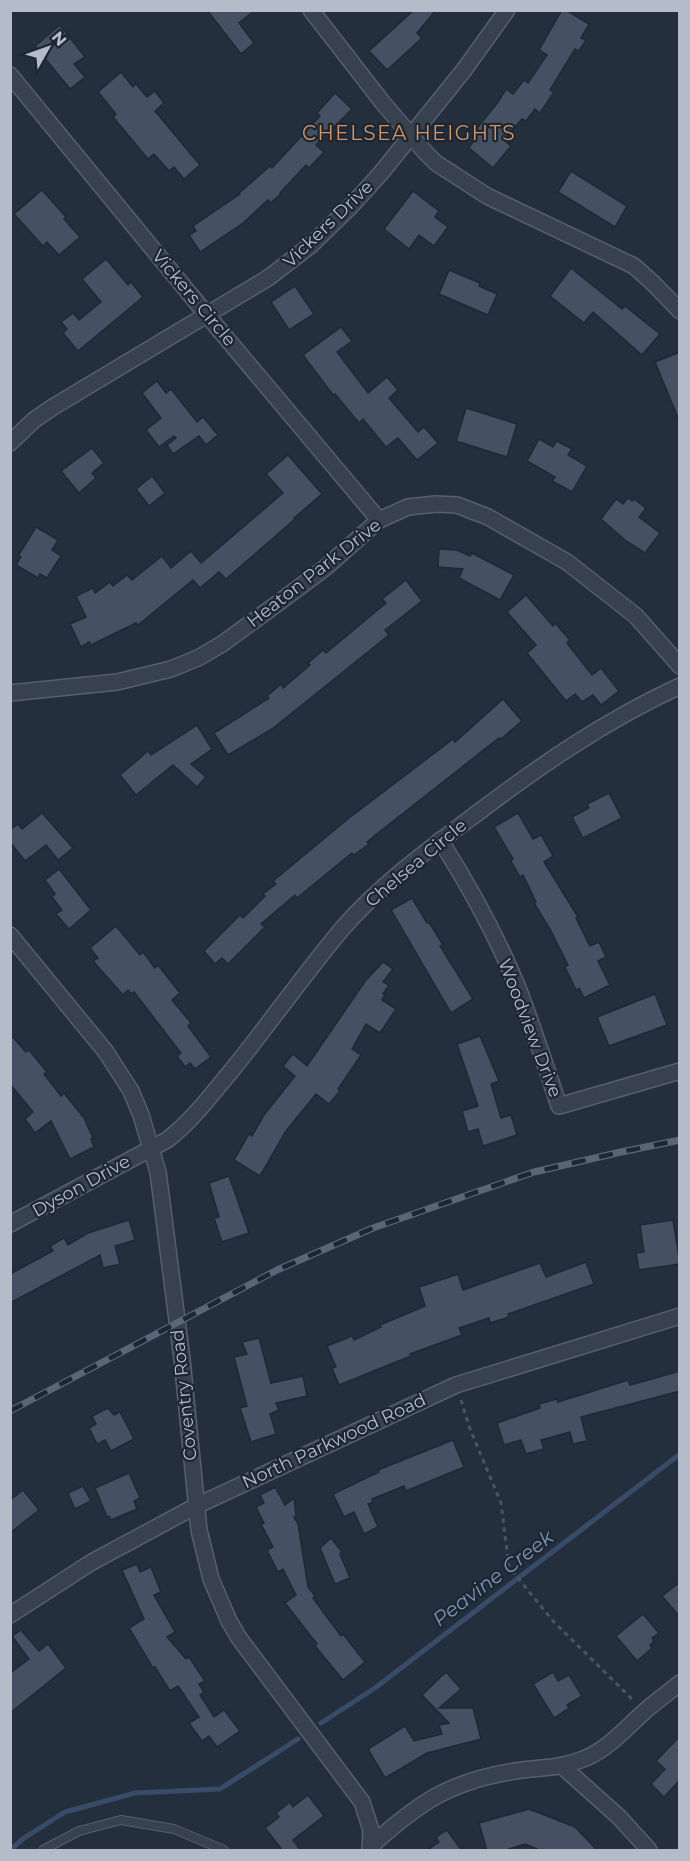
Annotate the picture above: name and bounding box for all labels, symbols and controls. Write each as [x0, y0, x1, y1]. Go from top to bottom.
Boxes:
north arrow [18, 18, 78, 78]
text: N [48, 28, 71, 50]
district label: CHELSEA HEIGHTS [302, 121, 516, 145]
street label: Vickers Drive [279, 176, 378, 272]
street label: Vickers Circle [147, 245, 241, 351]
street label: Heaton Park Drive [243, 514, 385, 632]
street label: Chelsea Circle [361, 814, 471, 912]
street label: Woodview Drive [493, 956, 567, 1101]
street label: Dyson Drive [28, 1150, 134, 1222]
street label: Coventry Road [166, 1328, 202, 1462]
street label: North Parkwood Road [239, 1389, 429, 1493]
water label: Peavine Creek [428, 1524, 559, 1631]

